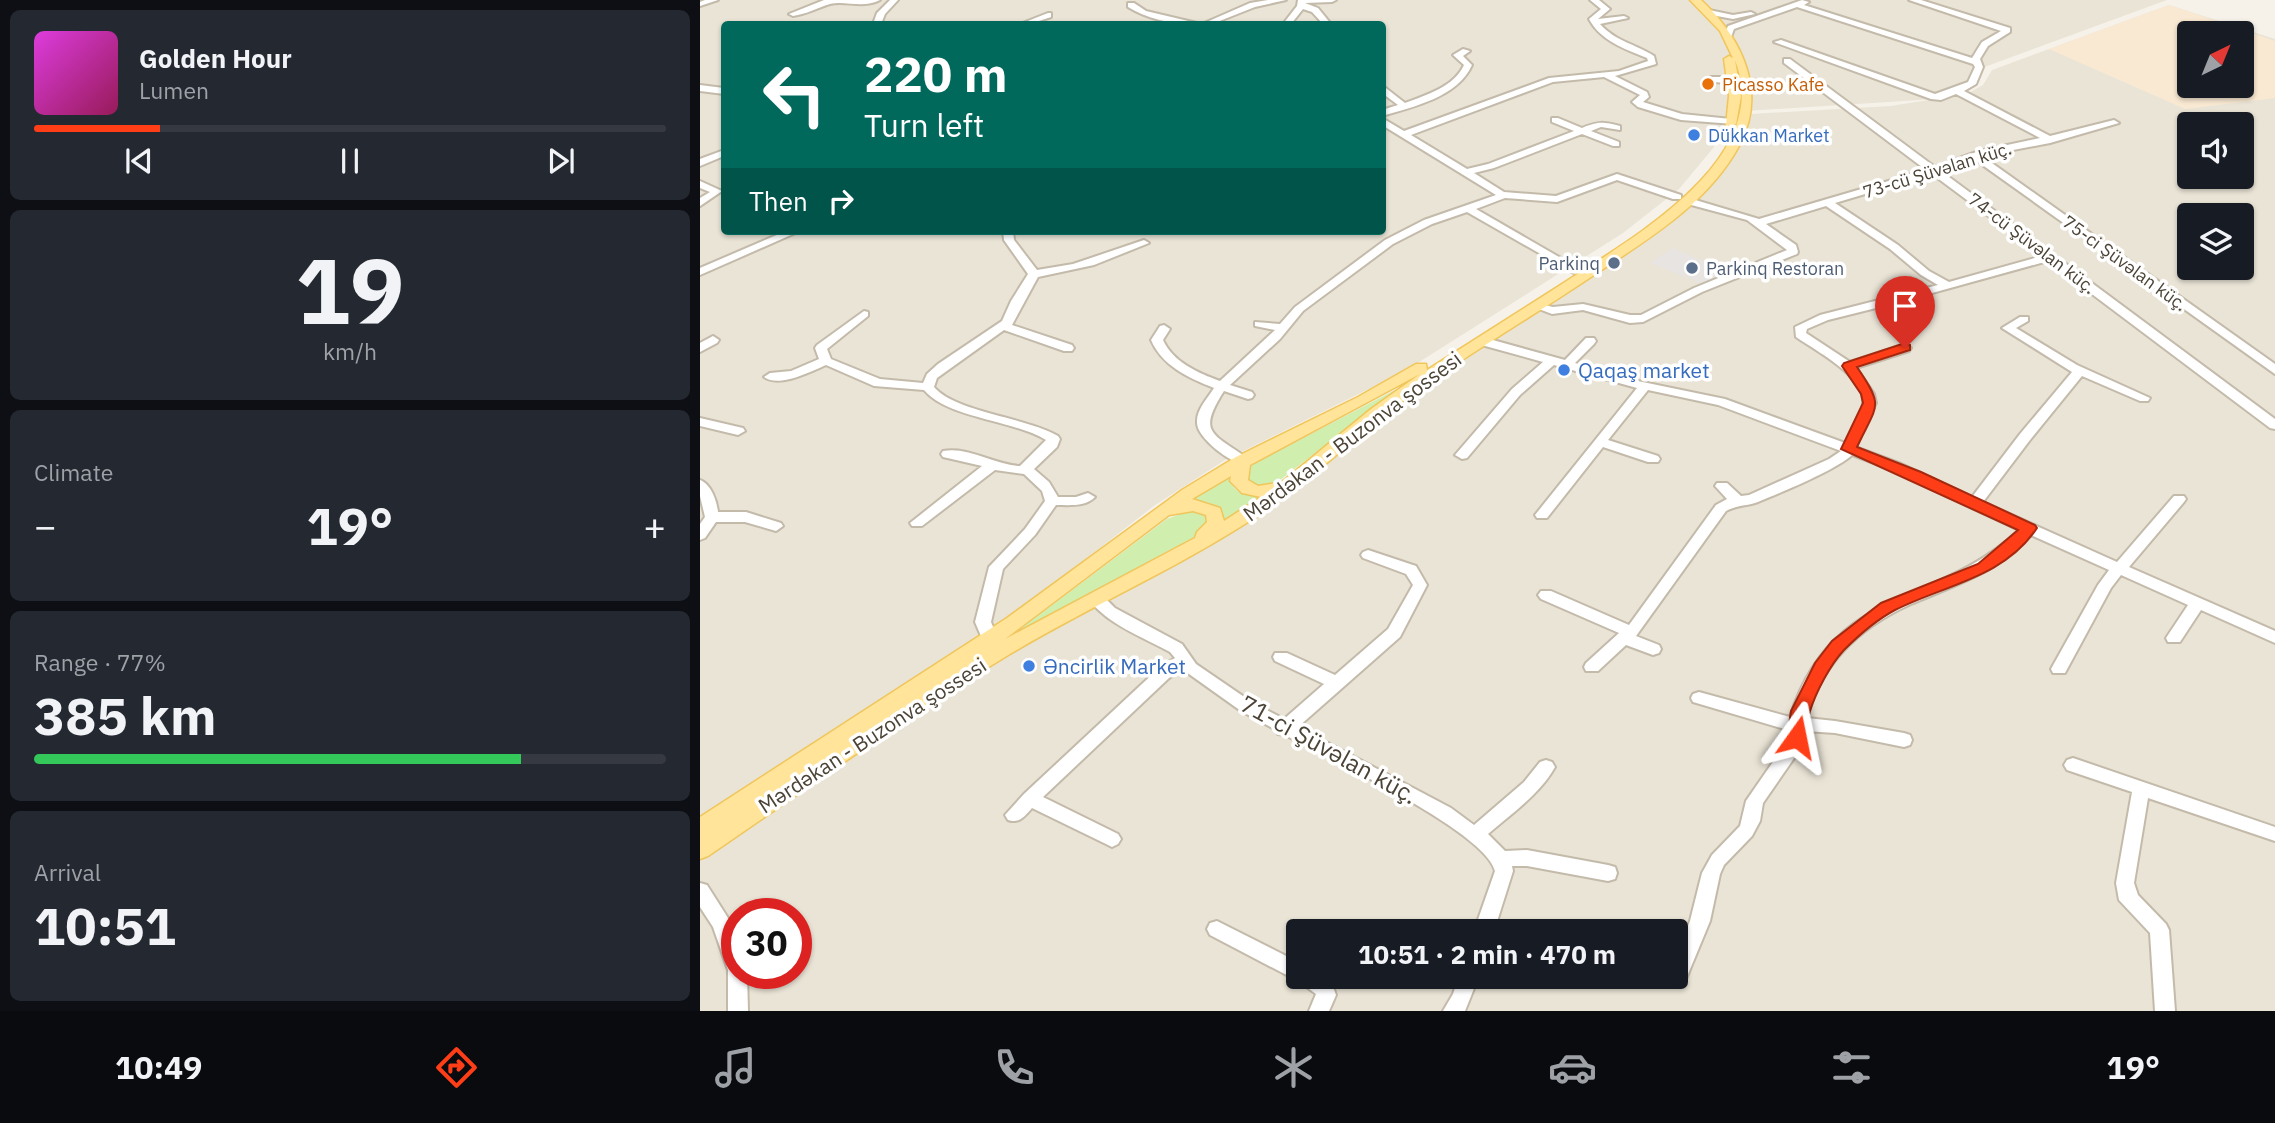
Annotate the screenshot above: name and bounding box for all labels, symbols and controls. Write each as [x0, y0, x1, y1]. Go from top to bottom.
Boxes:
north arrow [2177, 21, 2254, 98]
map controls [2177, 21, 2254, 280]
text: Golden Hour [139, 41, 292, 75]
text: 220 m [864, 42, 1008, 105]
icon: left [749, 49, 840, 140]
place label: Picasso Kafe [1722, 73, 1824, 96]
text: Lumen [139, 75, 209, 105]
marker: Picasso Kafe [1700, 76, 1716, 92]
text: Turn left [864, 104, 984, 146]
button: sound [2177, 112, 2254, 189]
place label: Dükkan Market [1708, 124, 1829, 147]
marker: Dükkan Market [1686, 127, 1702, 143]
street label: 73-cü Şüvəlan küç. [1860, 136, 2014, 204]
icon: previous [120, 142, 158, 180]
icon: pause [331, 142, 369, 180]
icon: next [542, 142, 580, 180]
icon: right [822, 182, 860, 220]
text: Then [749, 184, 808, 218]
street label: 74-cü Şüvəlan küç. [1963, 187, 2101, 299]
button: layers [2177, 203, 2254, 280]
street label: 75-ci Şüvəlan küç. [2058, 210, 2192, 316]
text: 19 [295, 231, 405, 349]
place label: Parkinq [1538, 252, 1600, 275]
marker: Parkinq [1606, 255, 1622, 271]
place label: Parkinq Restoran [1706, 257, 1844, 280]
marker: Parkinq Restoran [1684, 260, 1700, 276]
pin [1875, 276, 1935, 348]
icon: arrive [1886, 287, 1924, 325]
text: km/h [323, 336, 377, 366]
street label: Mərdəkan - Buzonva şossesi [1237, 345, 1467, 527]
place label: Qaqaş market [1578, 356, 1710, 384]
marker: Qaqaş market [1556, 362, 1572, 378]
text: Climate [34, 457, 113, 487]
text: 19° [307, 492, 393, 559]
text: − [34, 501, 57, 550]
text: + [643, 501, 666, 550]
text: Range · 77% [34, 647, 166, 677]
street label: Mərdəkan - Buzonva şossesi [753, 651, 991, 819]
place label: Əncirlik Market [1043, 652, 1186, 680]
marker: Əncirlik Market [1021, 658, 1037, 674]
text: 385 km [34, 682, 216, 749]
street label: 71-ci Şüvəlan küç. [1235, 687, 1423, 811]
position arrow [1760, 700, 1834, 774]
text: Arrival [34, 857, 101, 887]
text: 10:51 [34, 892, 176, 959]
speed limit sign: 30 [721, 898, 812, 989]
text: 10:51 · 2 min · 470 m [1358, 937, 1616, 971]
icon: directions [432, 1043, 481, 1092]
icon: music [711, 1043, 760, 1092]
icon: phone [990, 1043, 1039, 1092]
icon: climate [1269, 1043, 1318, 1092]
icon: car [1548, 1043, 1597, 1092]
icon: filters [1827, 1043, 1876, 1092]
text: 10:49 [115, 1046, 202, 1088]
text: 19° [2106, 1046, 2160, 1088]

